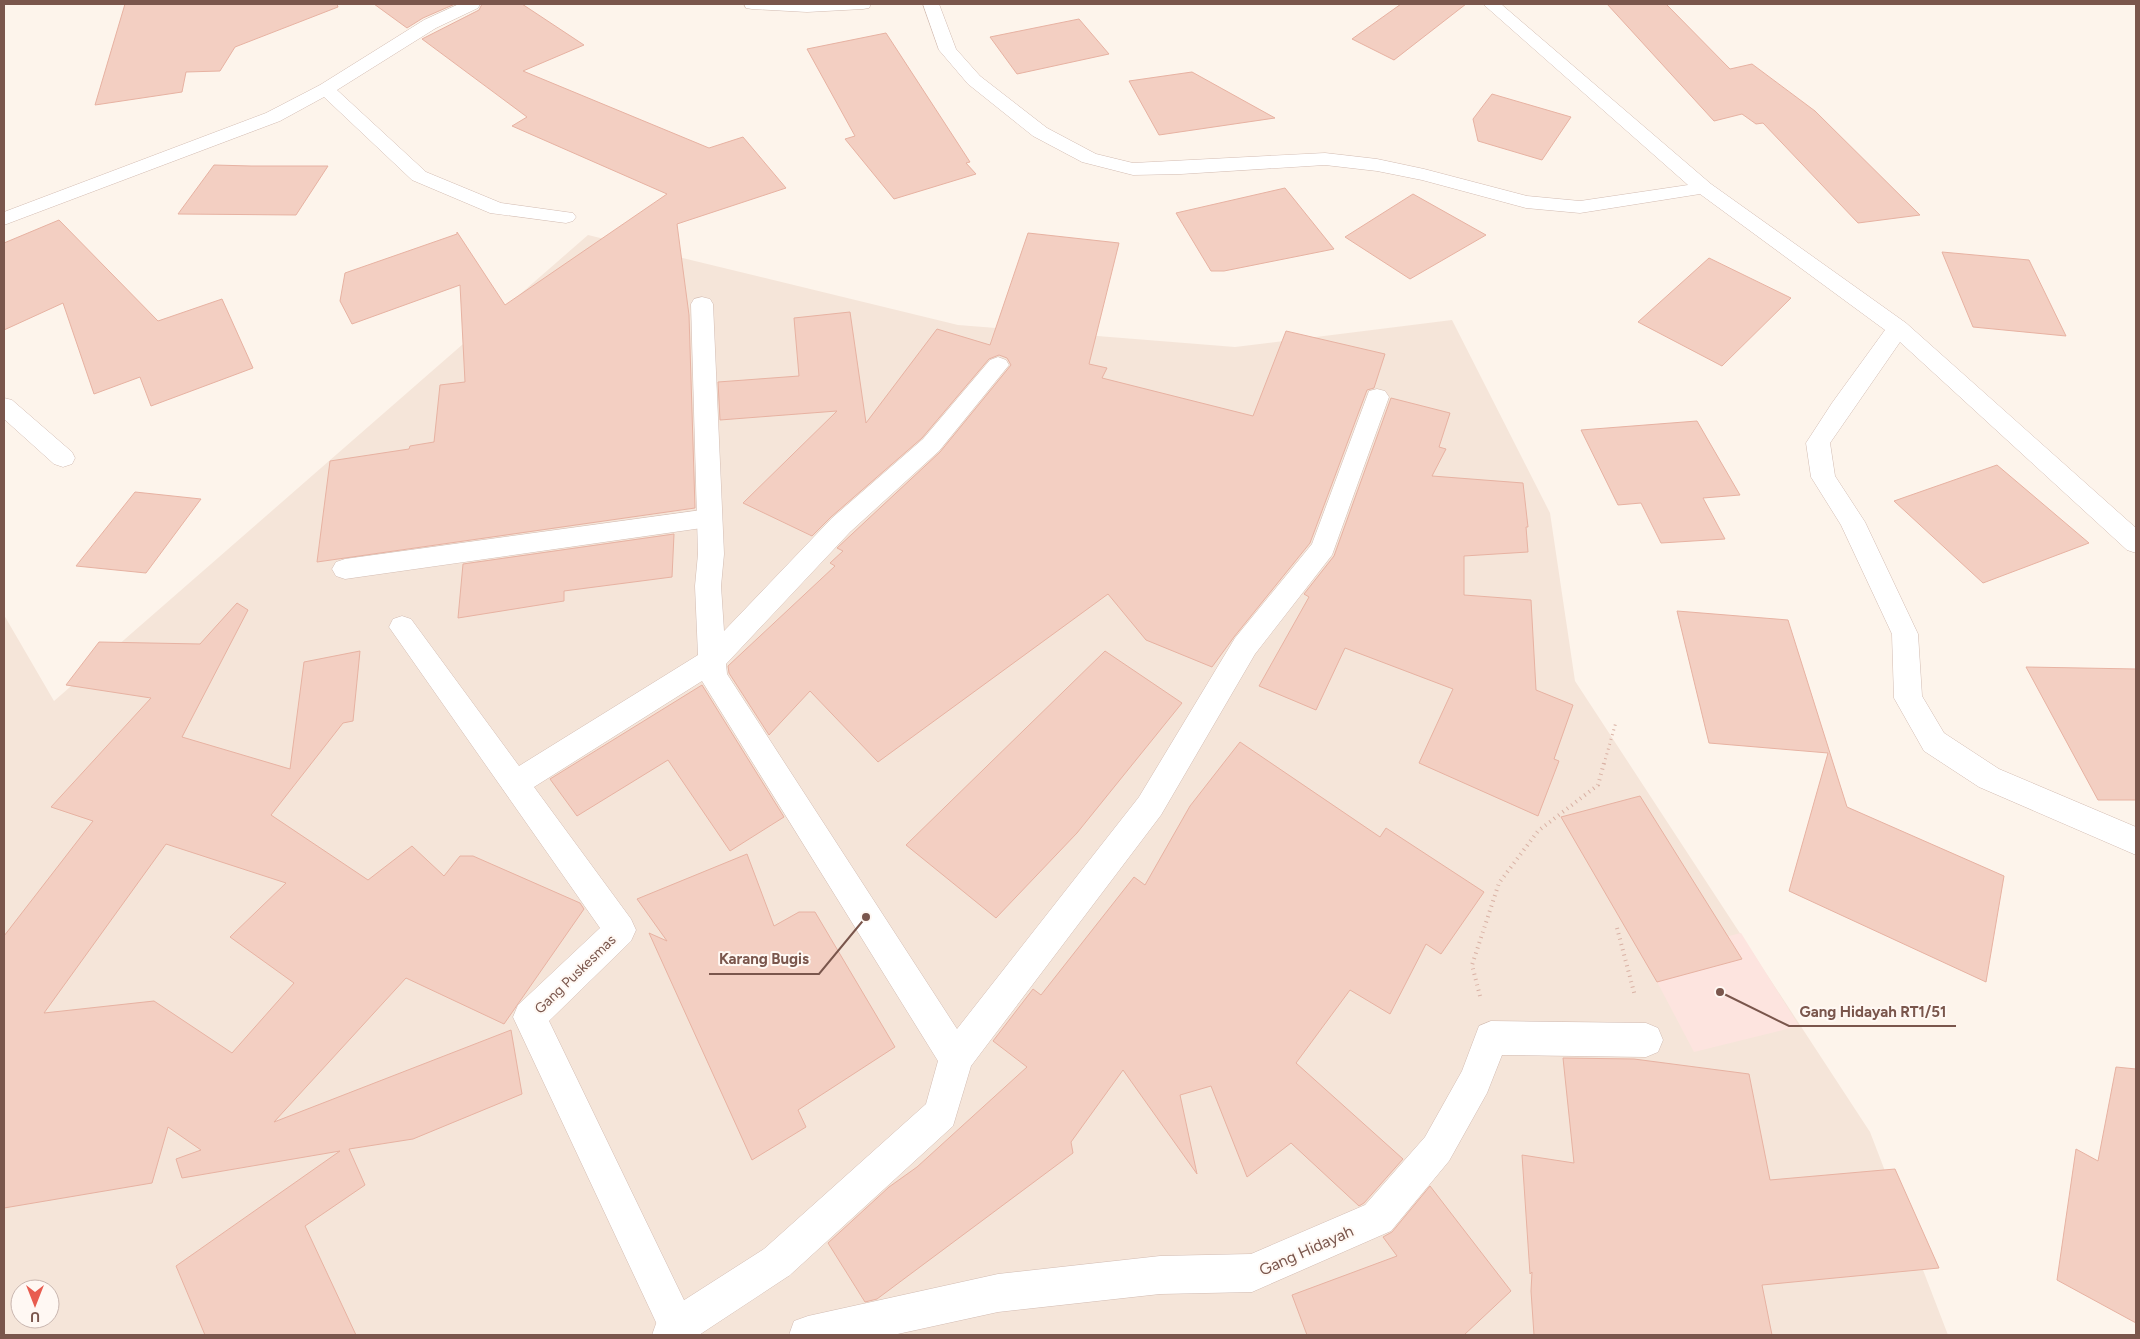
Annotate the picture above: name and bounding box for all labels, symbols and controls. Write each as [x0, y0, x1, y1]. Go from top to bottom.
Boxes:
street label: Gang Puskesmas [531, 931, 619, 1017]
callout: Karang Bugis [709, 944, 819, 974]
text: Karang Bugis [719, 950, 809, 968]
callout: Gang Hidayah RT1/51 [1789, 996, 1956, 1026]
text: Gang Hidayah RT1/51 [1800, 1003, 1946, 1021]
street label: Gang Hidayah [1256, 1221, 1356, 1280]
north arrow [10, 1279, 60, 1329]
text: U [30, 1308, 40, 1325]

